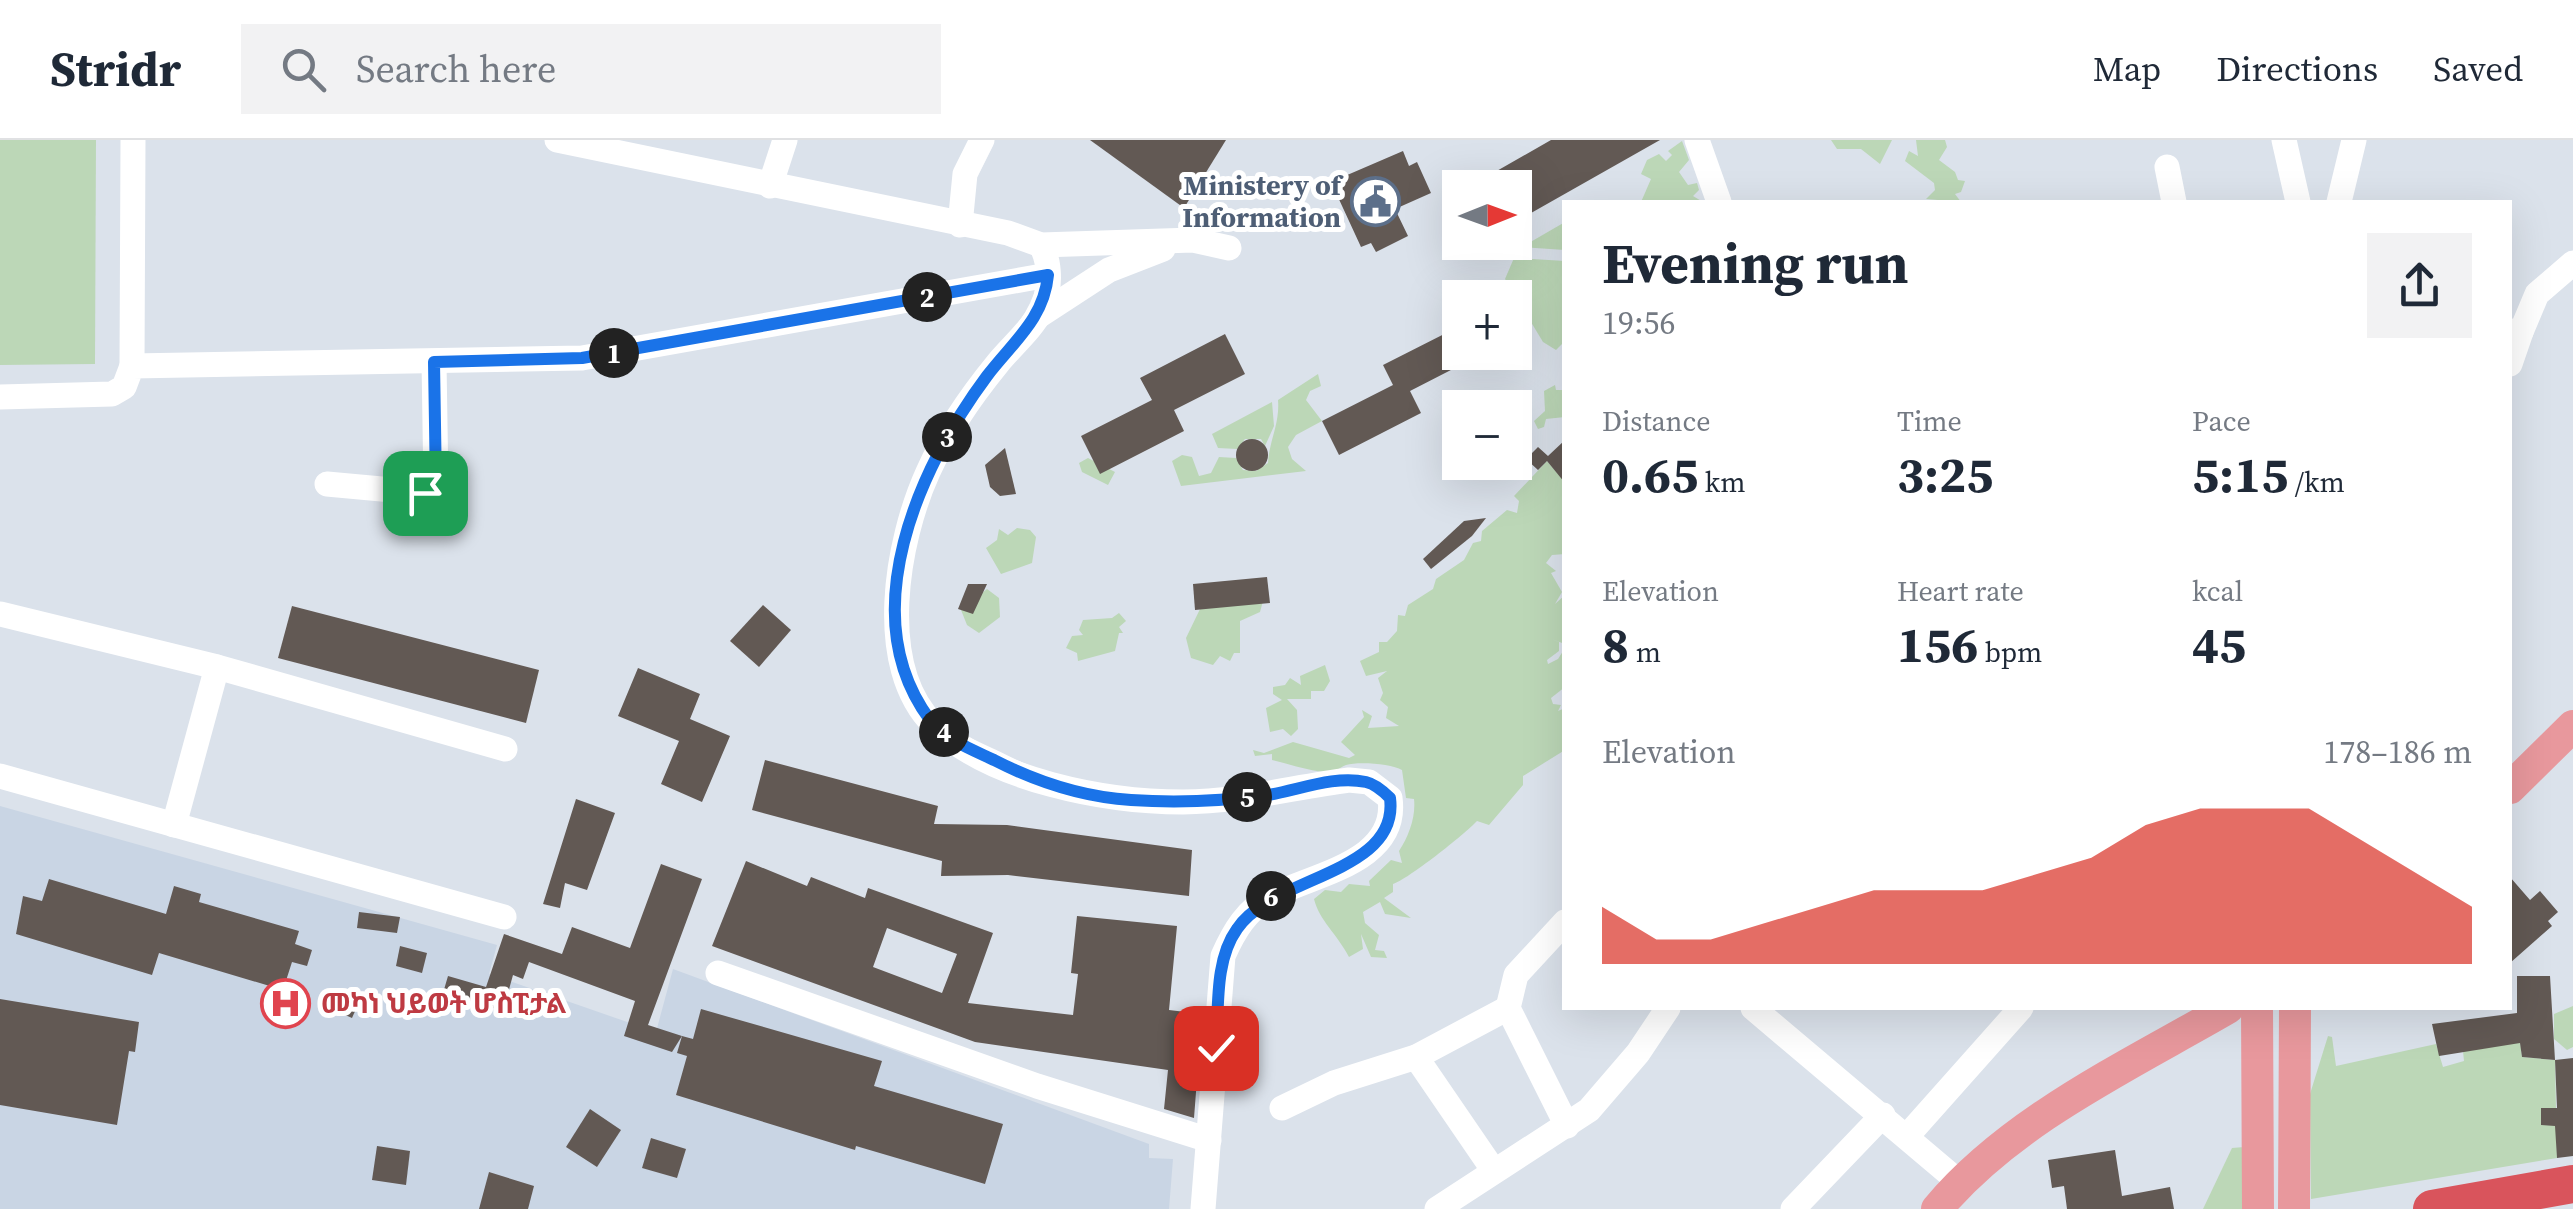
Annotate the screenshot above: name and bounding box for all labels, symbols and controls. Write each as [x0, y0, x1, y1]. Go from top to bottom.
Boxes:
search box [241, 24, 941, 114]
text: Stridr [50, 36, 181, 102]
icon: search [276, 42, 331, 97]
text: Search here [356, 43, 556, 95]
text: Map [2093, 45, 2161, 93]
text: Directions [2216, 45, 2378, 93]
text: Saved [2433, 45, 2523, 93]
place label: Ministery of Information [1182, 166, 1344, 236]
north arrow [1442, 170, 1532, 260]
map controls [1442, 170, 1532, 480]
public building icon: Ministery of Information [1350, 175, 1402, 227]
text: Evening run [1602, 226, 1909, 301]
button: share [2367, 233, 2472, 338]
pin: 2 [902, 272, 952, 322]
text: 2 [919, 278, 935, 316]
button: + [1442, 280, 1532, 370]
text: 19:56 [1602, 301, 1676, 345]
pin: 1 [589, 328, 639, 378]
text: 1 [606, 334, 622, 372]
button: − [1442, 390, 1532, 480]
text: Distance [1602, 402, 1711, 440]
text: Time [1897, 402, 1962, 440]
text: Pace [2192, 402, 2251, 440]
pin: 3 [922, 412, 972, 462]
text: 3 [939, 418, 955, 456]
text: 0.65 [1602, 440, 1698, 509]
text: 3:25 [1897, 440, 1993, 509]
text: 5:15 [2192, 440, 2288, 509]
pin [383, 451, 468, 536]
text: km [1698, 463, 1745, 501]
text: /km [2288, 463, 2345, 501]
icon: arrive [398, 466, 453, 521]
text: Elevation [1602, 572, 1719, 610]
text: Heart rate [1897, 572, 2024, 610]
text: kcal [2192, 572, 2243, 610]
text: 8 [1602, 610, 1629, 679]
text: 156 [1897, 610, 1978, 679]
text: 45 [2192, 610, 2246, 679]
text: m [1629, 633, 1661, 671]
text: bpm [1978, 633, 2042, 671]
pin: 4 [919, 707, 969, 757]
text: 4 [936, 713, 952, 751]
text: Elevation [1602, 730, 1736, 774]
text: 178–186 m [2323, 730, 2472, 774]
pin: 5 [1222, 772, 1272, 822]
text: 5 [1239, 778, 1255, 816]
pin: 6 [1246, 871, 1296, 921]
text: 6 [1263, 877, 1279, 915]
hospital icon: መካነ ህይወት ሆስፒታል [260, 977, 312, 1029]
place label: መካነ ህይወት ሆስፒታል [321, 984, 567, 1022]
pin [1174, 1006, 1259, 1091]
icon: check [1189, 1021, 1244, 1076]

